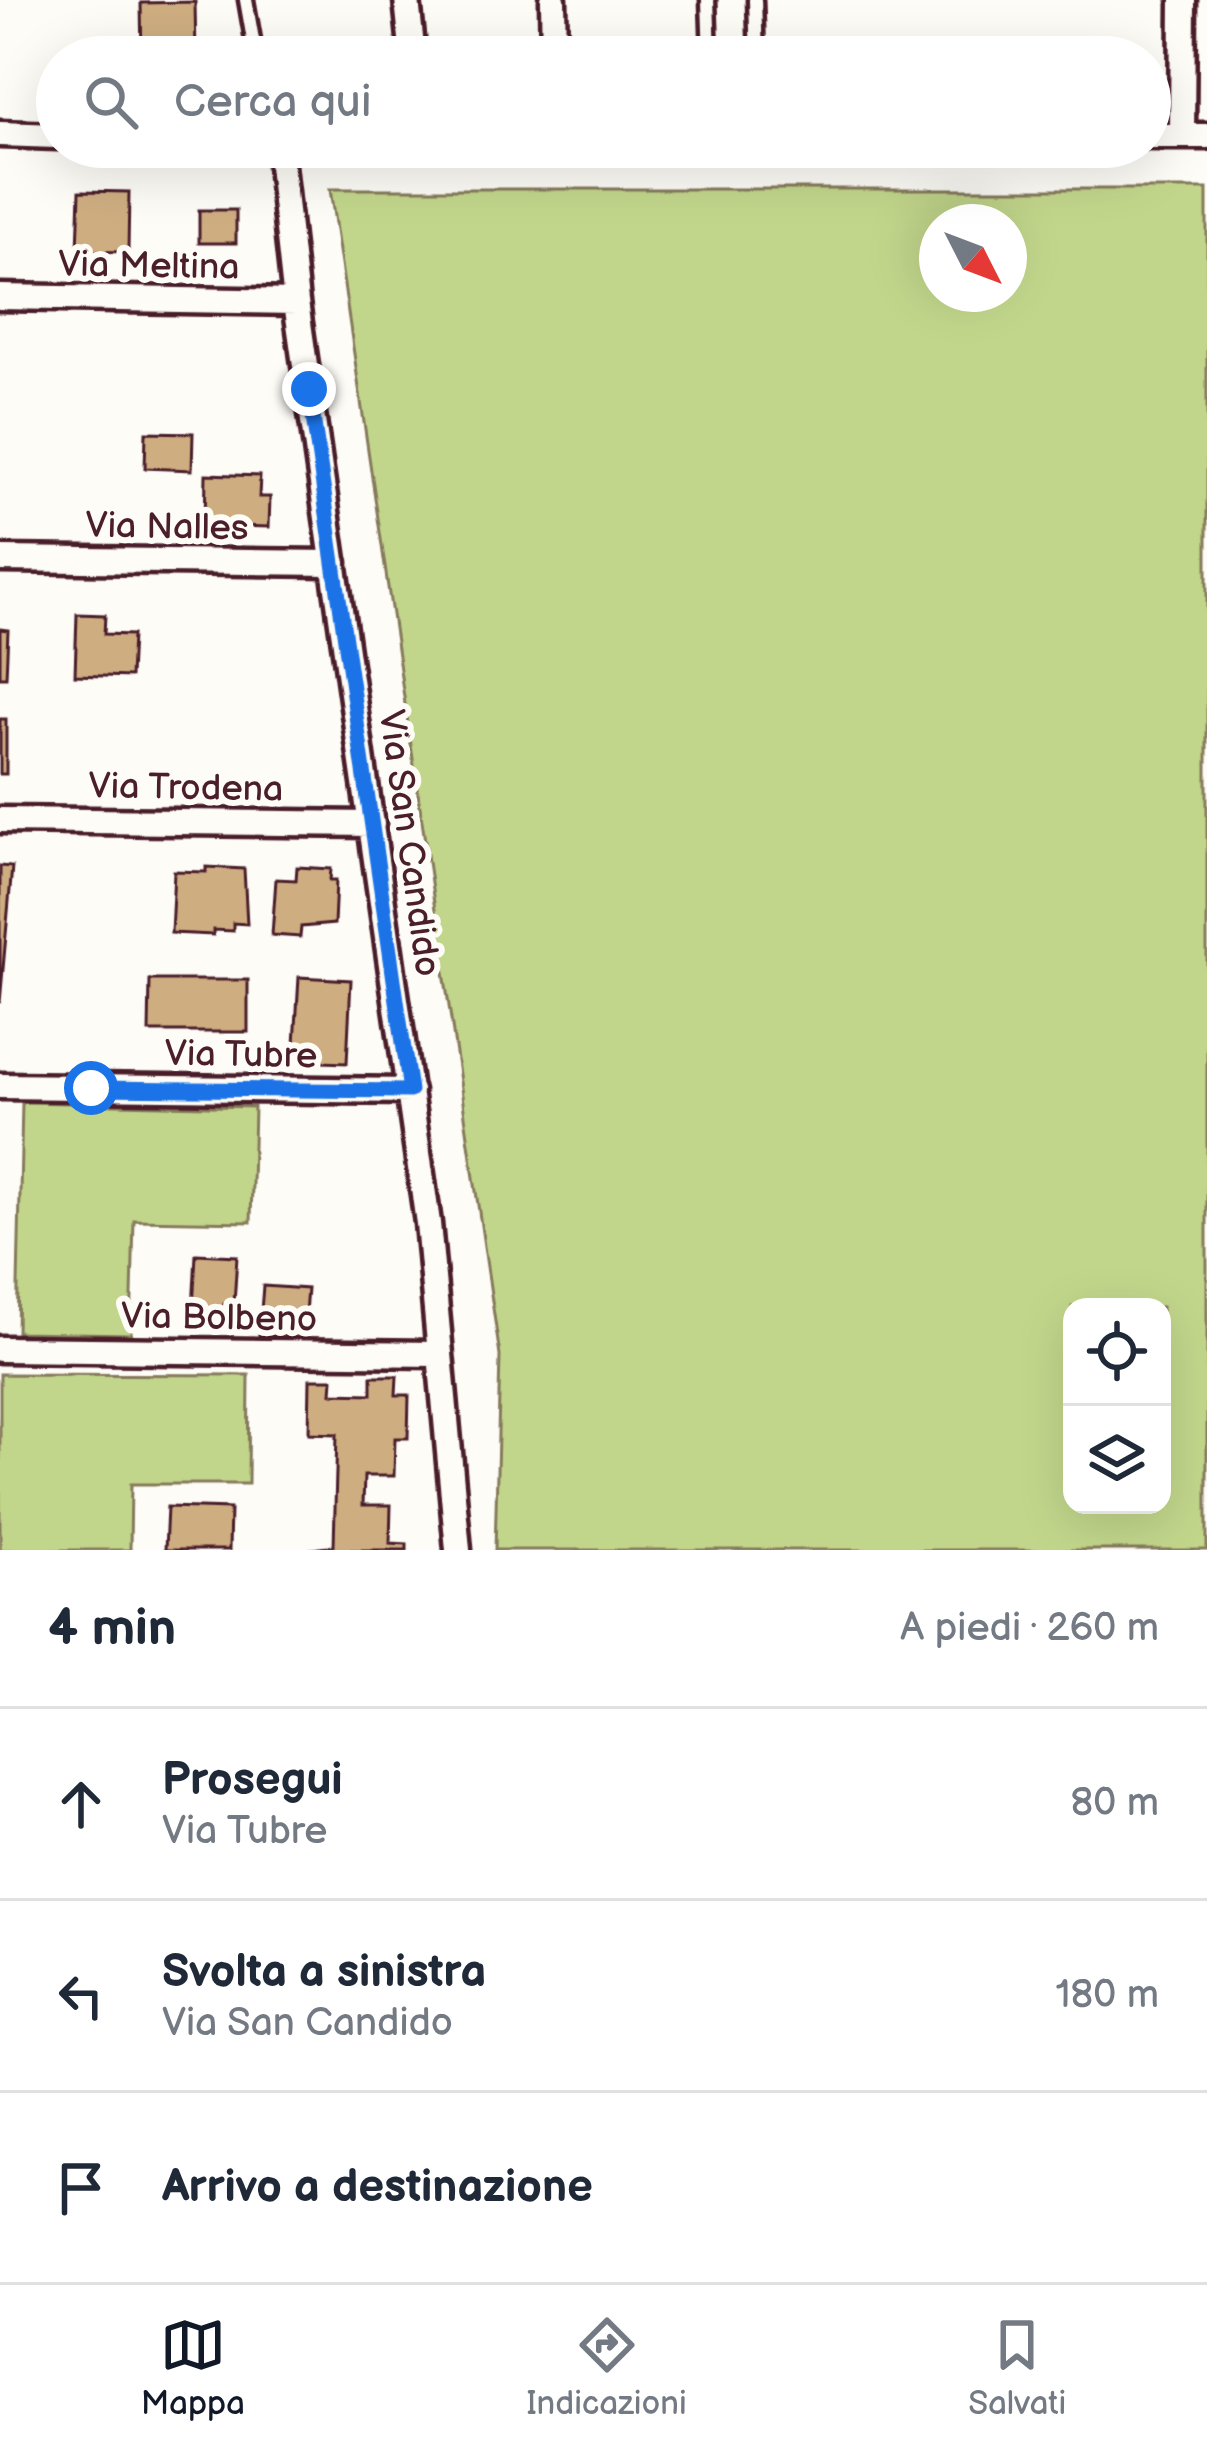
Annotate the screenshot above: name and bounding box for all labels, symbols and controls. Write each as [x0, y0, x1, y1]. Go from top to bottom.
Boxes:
search box [36, 36, 1171, 168]
icon: search [78, 69, 144, 135]
text: Cerca qui [174, 75, 371, 130]
north arrow [919, 204, 1027, 312]
street label: Via Meltina [58, 243, 240, 290]
route end [282, 362, 336, 416]
street label: Via Nalles [85, 505, 249, 550]
street label: Via San Candido [369, 707, 449, 979]
street label: Via Trodena [88, 765, 284, 812]
street label: Via Tubre [164, 1033, 318, 1078]
route start [64, 1061, 118, 1115]
street label: Via Bolbeno [120, 1295, 317, 1342]
map controls [1063, 1298, 1171, 1514]
button: locate [1063, 1298, 1171, 1406]
button: layers [1063, 1406, 1171, 1514]
text: 4 min [48, 1598, 176, 1659]
text: A piedi · 260 m [900, 1605, 1159, 1652]
text: Prosegui [162, 1753, 343, 1808]
icon: ahead [48, 1771, 114, 1837]
text: 80 m [1071, 1780, 1159, 1827]
text: Via Tubre [162, 1808, 327, 1855]
text: Svolta a sinistra [162, 1945, 486, 2000]
icon: left [48, 1963, 114, 2029]
text: 180 m [1055, 1972, 1159, 2019]
text: Via San Candido [162, 2000, 453, 2047]
icon: arrive [48, 2155, 114, 2221]
text: Arrivo a destinazione [162, 2160, 593, 2215]
tab: Mappa [141, 2312, 245, 2424]
tab: Indicazioni [526, 2312, 687, 2424]
tab: Salvati [968, 2312, 1066, 2424]

